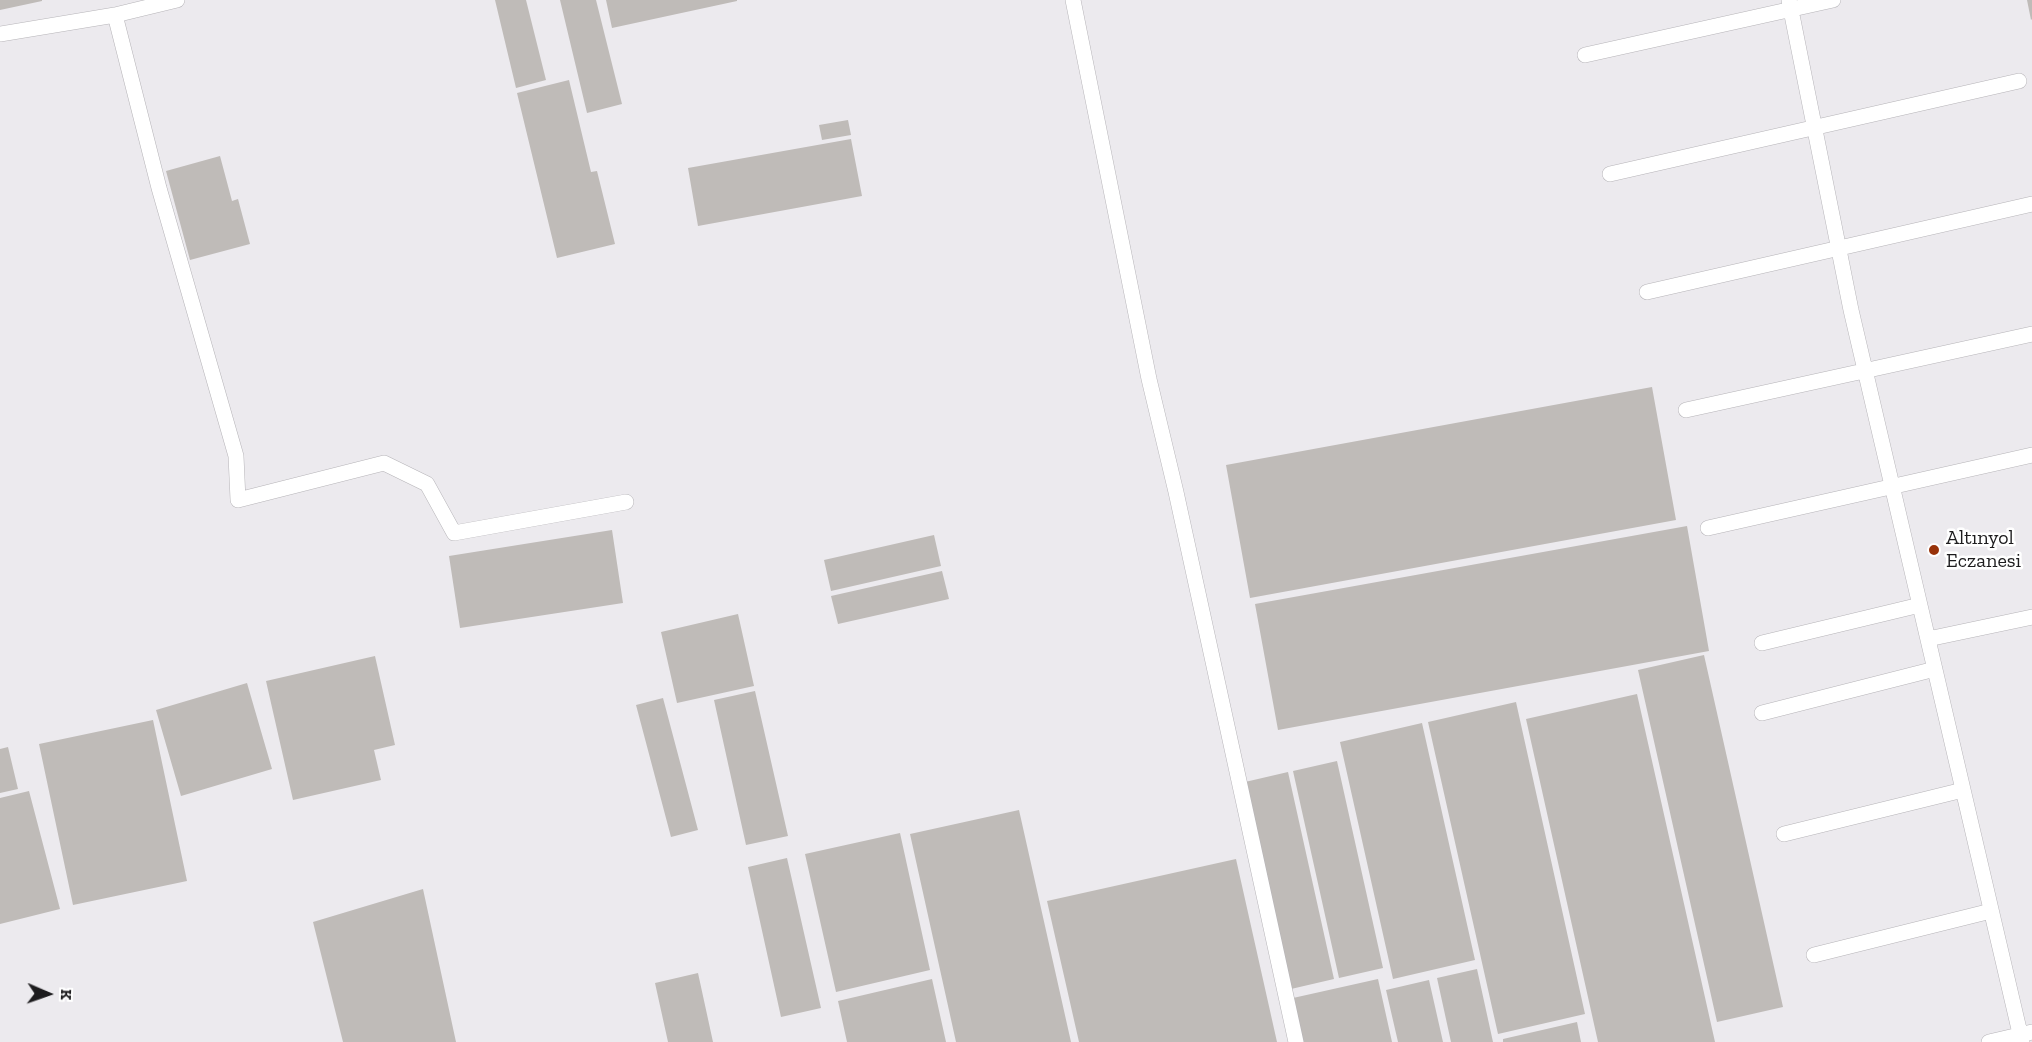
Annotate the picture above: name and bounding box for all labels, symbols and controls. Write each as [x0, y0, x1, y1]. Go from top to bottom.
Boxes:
place label: Altınyol Eczanesi [1946, 526, 2021, 573]
marker: Altınyol Eczanesi [1927, 543, 1941, 557]
north arrow [18, 964, 78, 1024]
text: K [57, 989, 76, 1000]

